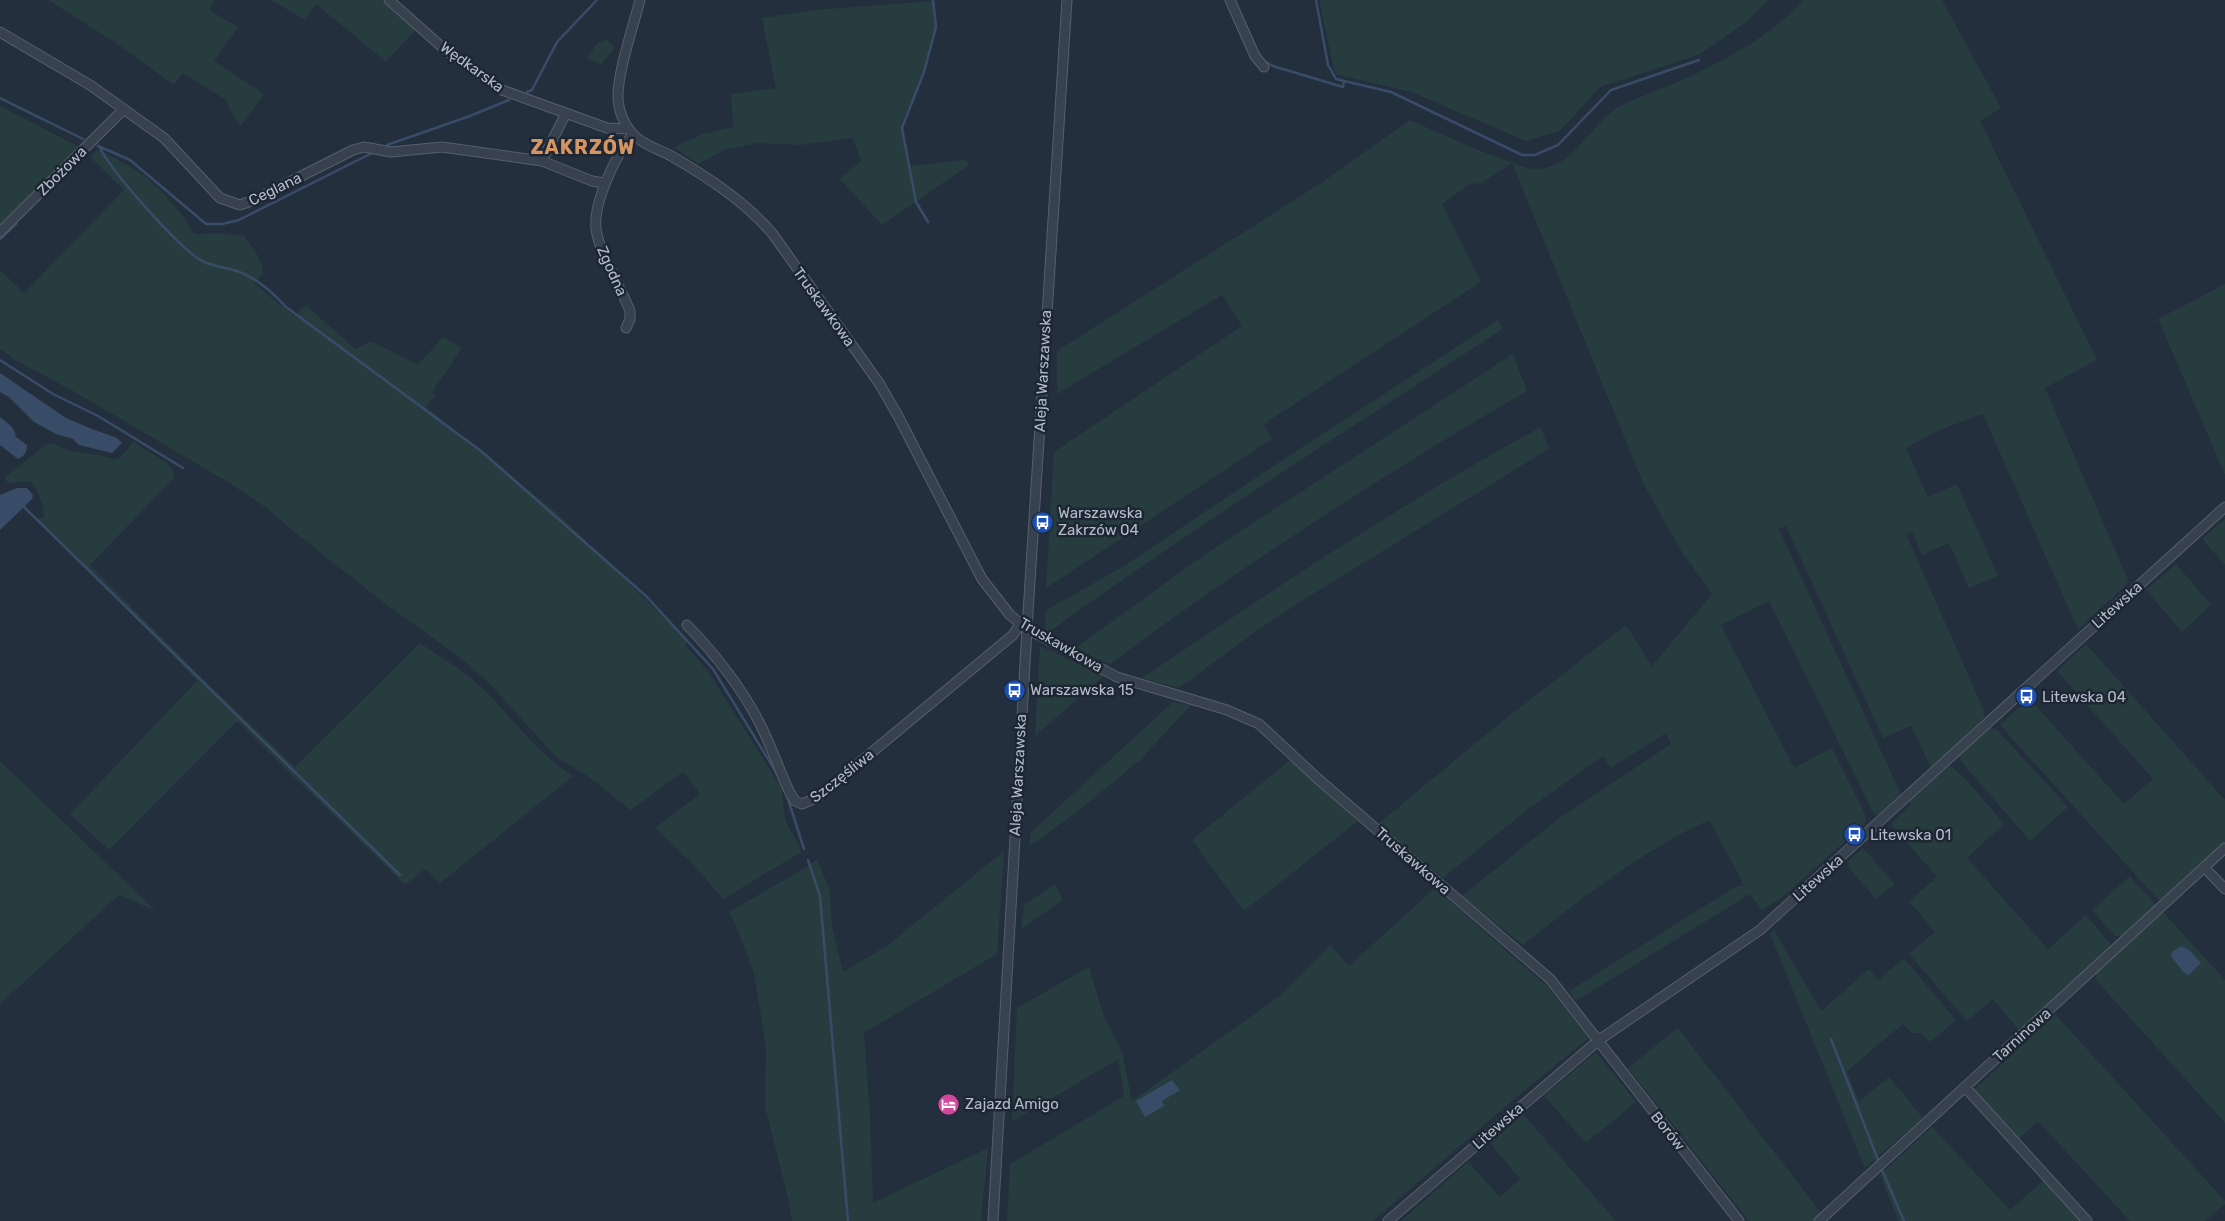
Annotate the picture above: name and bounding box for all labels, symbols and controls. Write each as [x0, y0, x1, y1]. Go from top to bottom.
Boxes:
street label: Wędkarska [437, 38, 507, 96]
district label: ZAKRZÓW [531, 135, 636, 159]
street label: Zbożowa [34, 143, 90, 199]
street label: Ceglana [246, 168, 304, 210]
street label: Zgodna [593, 243, 631, 299]
street label: Truskawkowa [789, 264, 859, 350]
street label: Aleja Warszawska [1031, 310, 1055, 432]
place label: Warszawska Zakrzów 04 [1058, 504, 1143, 539]
bus stop icon: Warszawska Zakrzów 04 [1030, 510, 1054, 534]
street label: Litewska [2088, 578, 2146, 632]
street label: Truskawkowa [1016, 614, 1106, 676]
bus stop icon: Warszawska 15 [1002, 678, 1026, 702]
place label: Warszawska 15 [1030, 681, 1134, 699]
bus stop icon: Litewska 04 [2014, 685, 2038, 709]
place label: Litewska 04 [2042, 688, 2126, 706]
street label: Aleja Warszawska [1006, 714, 1030, 836]
street label: Szczęśliwa [806, 745, 878, 807]
bus stop icon: Litewska 01 [1842, 823, 1866, 847]
street label: Truskawkowa [1372, 824, 1454, 898]
place label: Litewska 01 [1870, 826, 1951, 844]
street label: Litewska [1789, 851, 1847, 905]
street label: Tarninowa [1989, 1004, 2055, 1066]
hotel icon: Zajazd Amigo [937, 1092, 961, 1116]
place label: Zajazd Amigo [965, 1095, 1059, 1113]
street label: Litewska [1469, 1099, 1527, 1153]
street label: Borów [1647, 1108, 1689, 1154]

